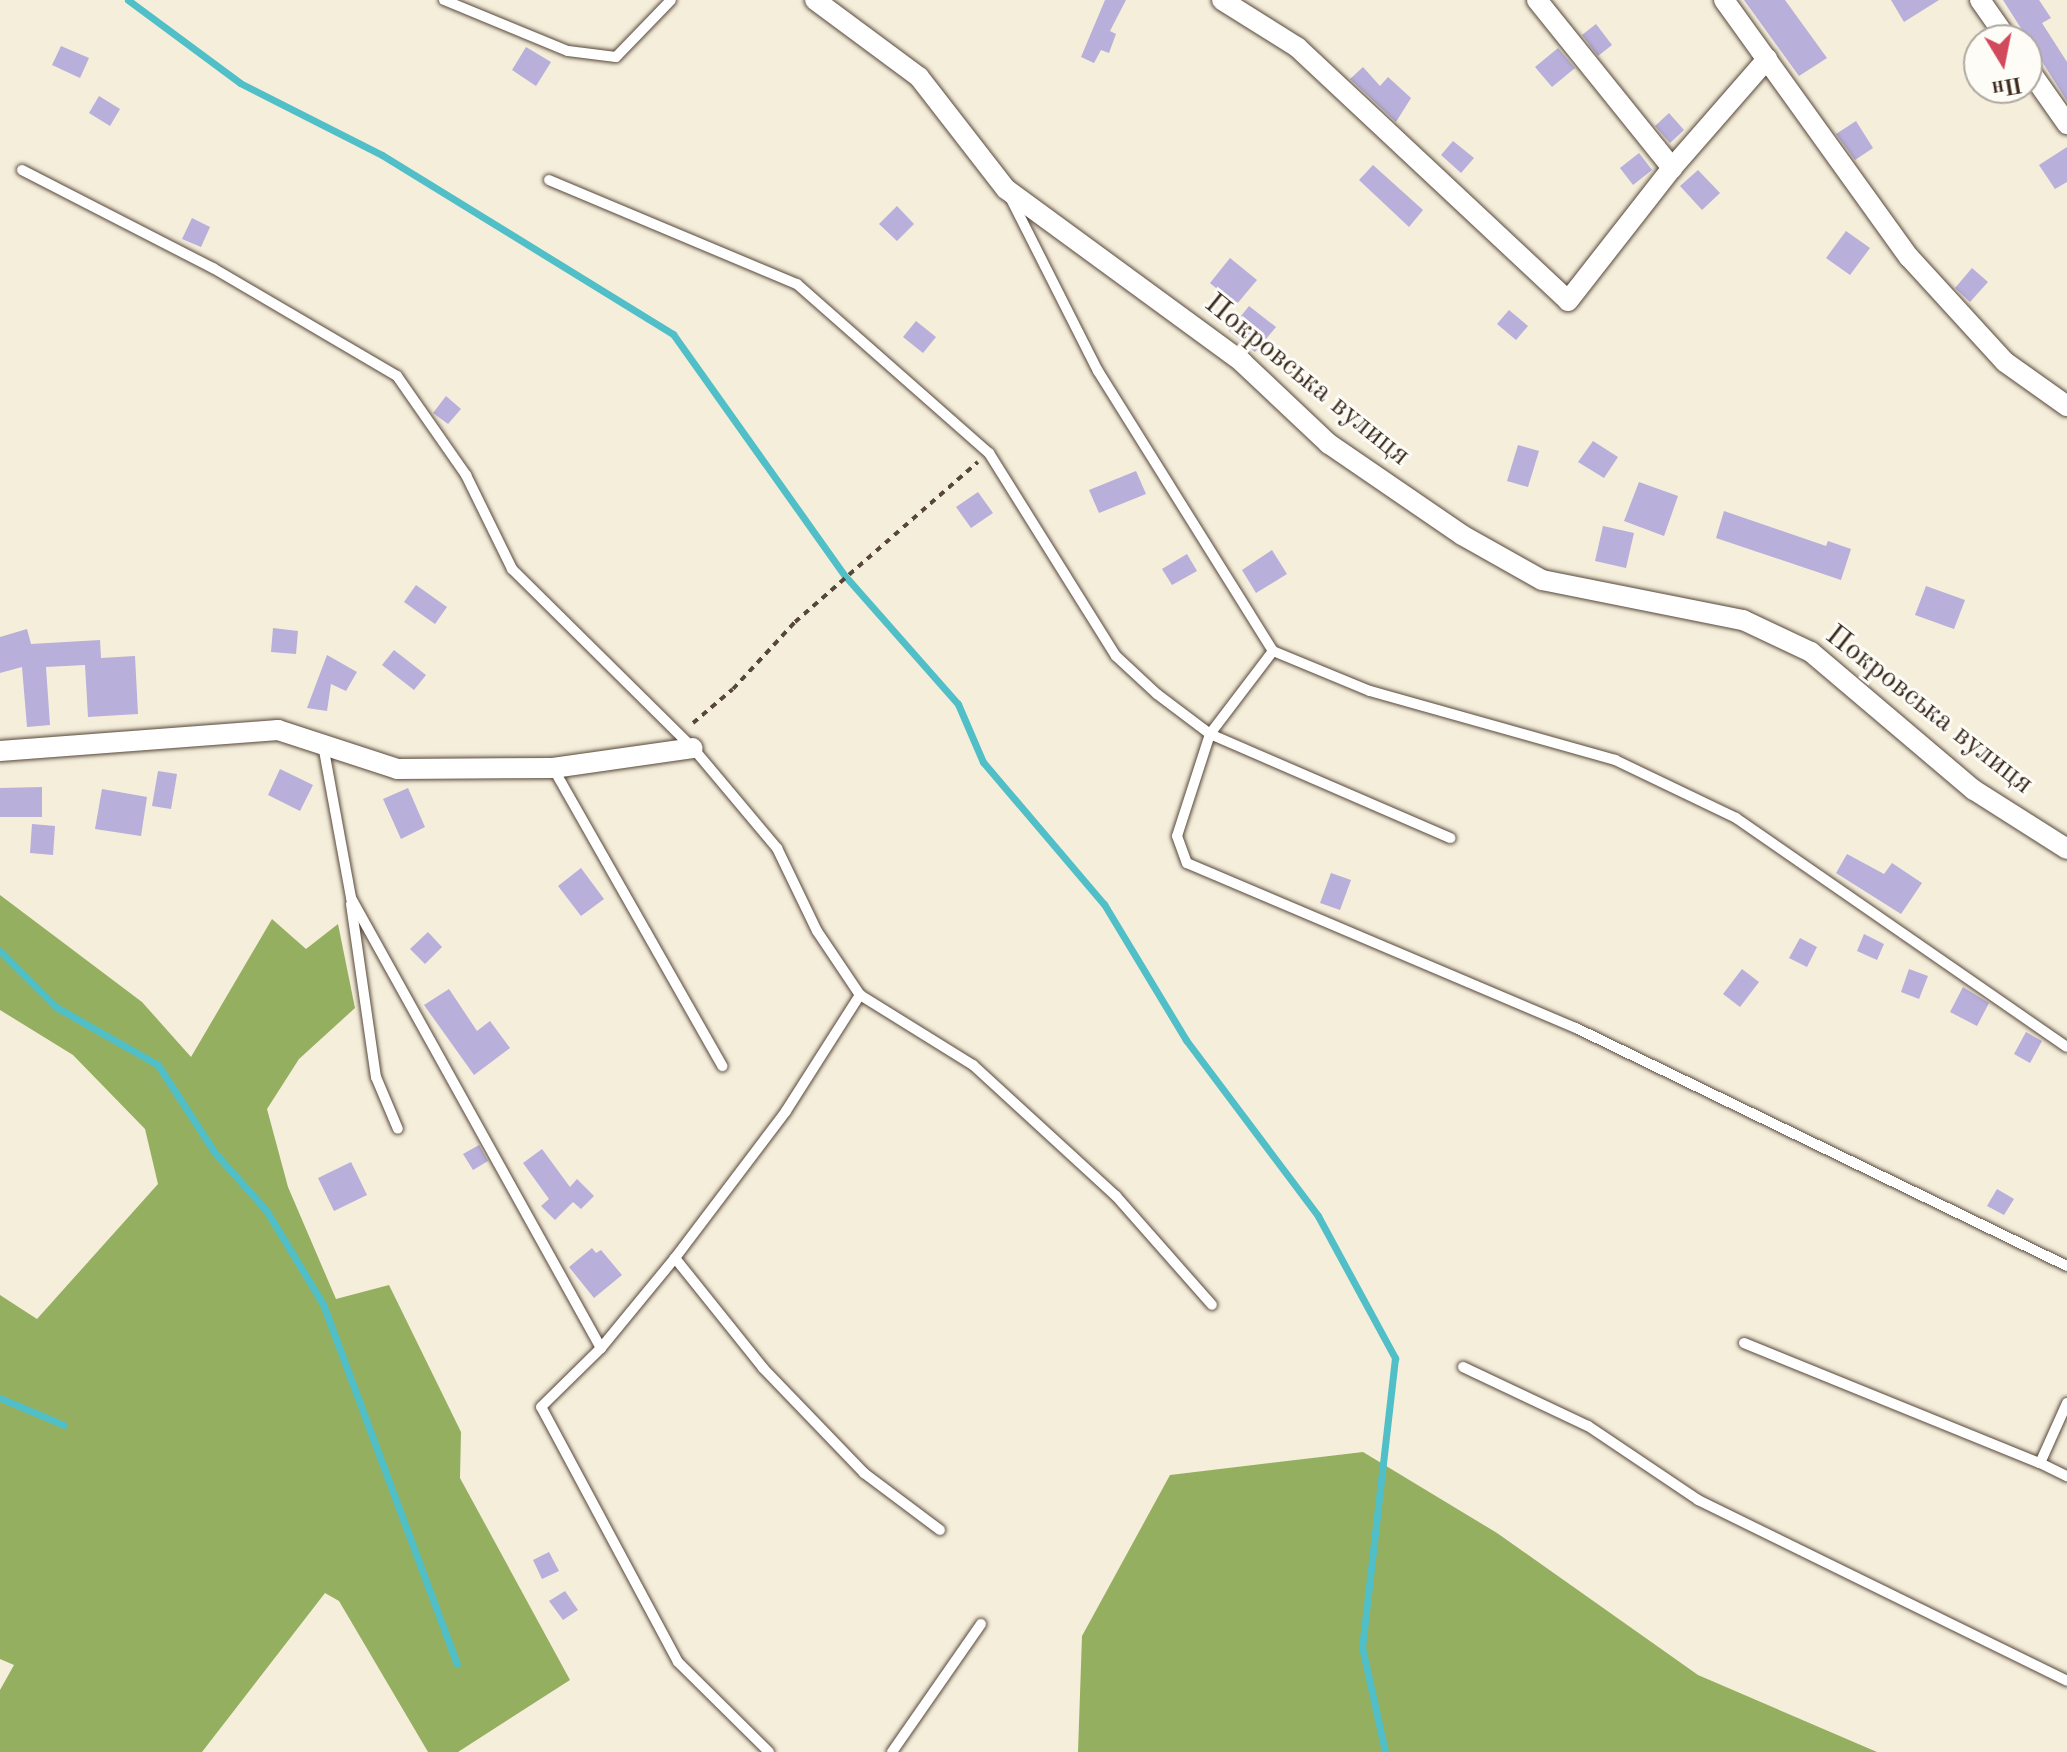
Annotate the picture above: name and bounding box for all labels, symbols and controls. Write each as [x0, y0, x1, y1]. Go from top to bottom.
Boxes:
north arrow [1963, 24, 2043, 104]
text: Пн [1990, 72, 2024, 99]
street label: Покровська вулиця [1197, 286, 1417, 474]
street label: Покровська вулиця [1818, 618, 2040, 802]

